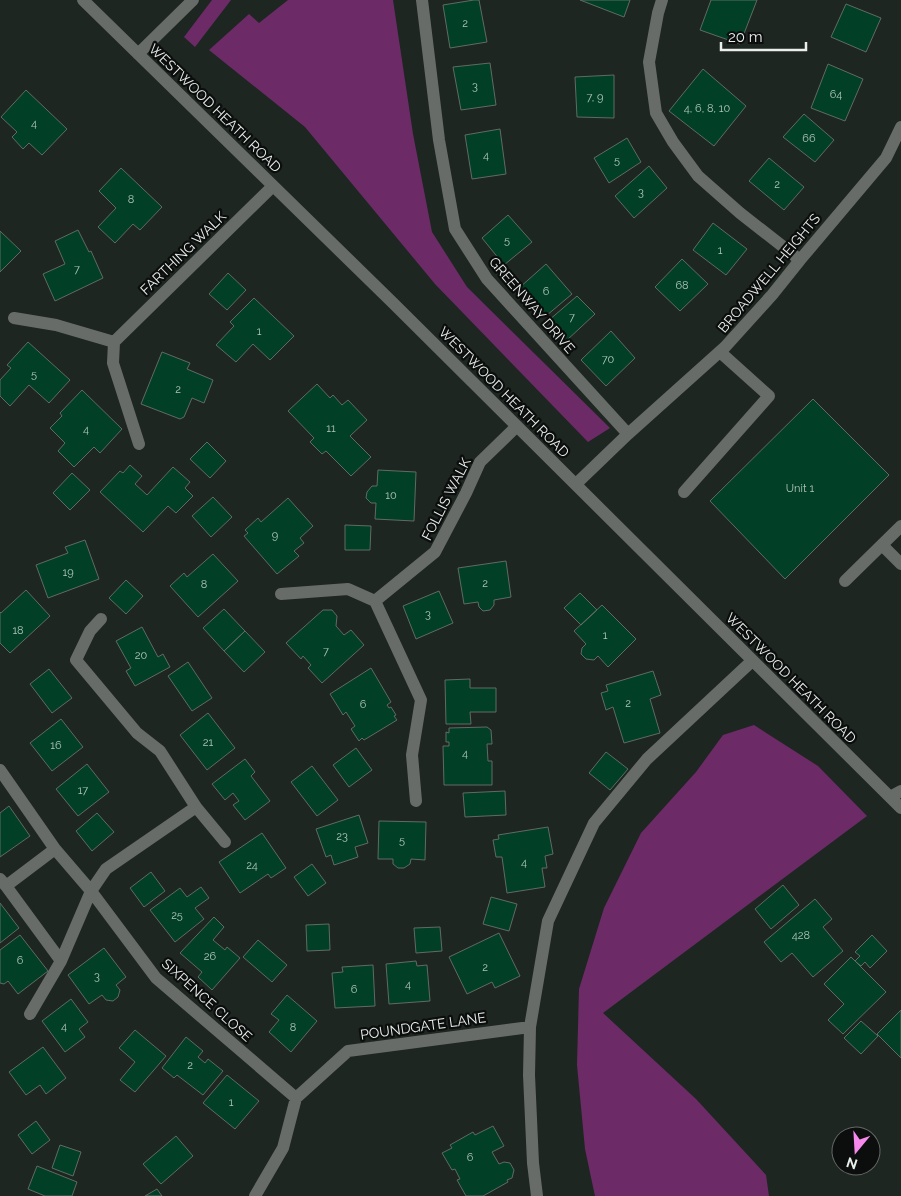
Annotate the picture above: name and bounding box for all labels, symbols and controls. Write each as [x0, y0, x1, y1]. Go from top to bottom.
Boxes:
house number: 2 [462, 17, 468, 30]
scale bar [721, 20, 806, 52]
text: 20 m [728, 28, 763, 46]
street label: WESTWOOD HEATH ROAD [146, 41, 284, 175]
house number: 3 [472, 80, 478, 93]
house number: 64 [830, 88, 842, 101]
house number: 7, 9 [587, 91, 603, 104]
house number: 4, 6, 8, 10 [684, 102, 730, 115]
house number: 4 [31, 117, 37, 130]
house number: 66 [802, 132, 816, 145]
house number: 4 [483, 149, 489, 162]
house number: 5 [614, 154, 620, 167]
house number: 2 [774, 178, 780, 191]
house number: 3 [638, 186, 644, 199]
house number: 8 [128, 193, 134, 206]
street label: FARTHING WALK [137, 208, 229, 298]
street label: BROADWELL HEIGHTS [715, 210, 824, 336]
house number: 5 [504, 234, 510, 247]
house number: 1 [718, 244, 723, 257]
street label: GREENWAY DRIVE [486, 254, 578, 356]
house number: 7 [74, 263, 80, 276]
house number: 68 [675, 279, 689, 292]
house number: 6 [543, 285, 550, 298]
house number: 7 [569, 311, 575, 324]
street label: WESTWOOD HEATH ROAD [436, 324, 572, 460]
house number: 1 [257, 325, 262, 338]
house number: 70 [602, 353, 615, 366]
house number: 5 [31, 368, 37, 381]
house number: 2 [175, 383, 181, 396]
house number: 11 [326, 422, 336, 435]
house number: 4 [83, 423, 89, 436]
street label: FOLLIS WALK [418, 455, 474, 543]
house number: Unit 1 [786, 482, 814, 495]
house number: 10 [385, 489, 397, 502]
house number: 9 [272, 529, 278, 542]
house number: 19 [62, 566, 74, 579]
house number: 2 [482, 577, 488, 590]
house number: 8 [201, 578, 207, 591]
house number: 3 [425, 608, 431, 621]
street label: WESTWOOD HEATH ROAD [723, 610, 859, 746]
house number: 18 [12, 624, 24, 637]
house number: 1 [603, 629, 608, 642]
house number: 7 [323, 645, 329, 658]
house number: 20 [135, 649, 147, 662]
house number: 2 [625, 697, 631, 710]
house number: 6 [360, 698, 367, 711]
house number: 21 [203, 736, 214, 749]
house number: 16 [50, 739, 62, 752]
house number: 4 [462, 747, 468, 760]
house number: 17 [78, 784, 88, 797]
house number: 23 [336, 830, 348, 843]
house number: 5 [399, 834, 405, 847]
house number: 4 [521, 856, 527, 869]
house number: 24 [246, 859, 258, 872]
house number: 25 [171, 909, 183, 922]
house number: 428 [792, 929, 810, 942]
house number: 26 [204, 950, 217, 963]
house number: 6 [17, 954, 24, 967]
street label: SIXPENCE CLOSE [159, 955, 255, 1045]
house number: 2 [482, 961, 488, 974]
house number: 3 [94, 970, 100, 983]
house number: 4 [405, 978, 411, 991]
house number: 6 [351, 983, 358, 996]
street label: POUNDGATE LANE [359, 1009, 487, 1043]
house number: 4 [61, 1020, 67, 1033]
house number: 8 [290, 1021, 296, 1034]
house number: 2 [187, 1059, 193, 1072]
house number: 1 [229, 1096, 234, 1109]
north arrow [831, 1126, 881, 1176]
house number: 6 [467, 1151, 474, 1164]
text: N [844, 1154, 860, 1173]

